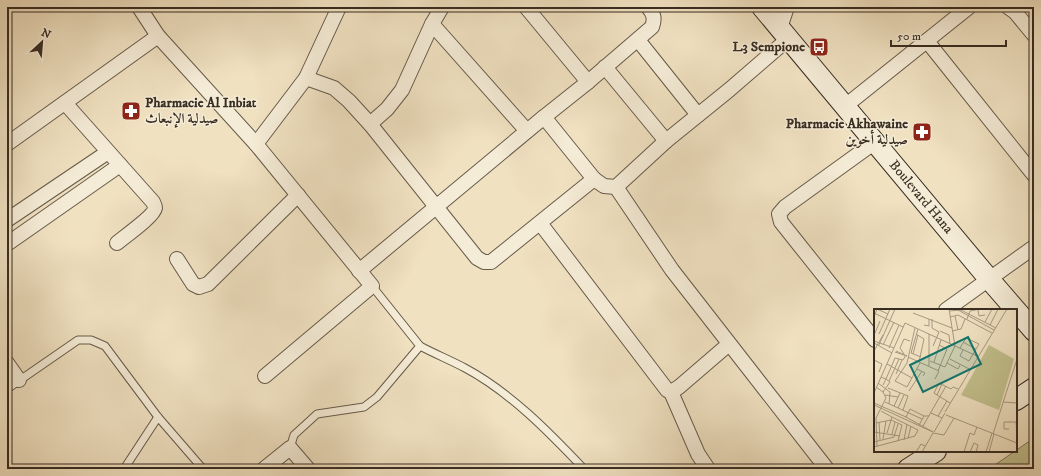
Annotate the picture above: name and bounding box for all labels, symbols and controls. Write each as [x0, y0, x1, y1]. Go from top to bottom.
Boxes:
north arrow [22, 22, 62, 62]
scale bar [891, 22, 1006, 48]
text: N [39, 26, 53, 42]
text: 50 m [897, 29, 921, 44]
bus stop icon: L3 Sempione [808, 36, 830, 58]
place label: L3 Sempione [733, 38, 805, 56]
place label: Pharmacie Al Inbiat صيدلية الإنبعاث [145, 94, 257, 128]
pharmacy icon: Pharmacie Al Inbiat صيدلية الإنبعاث [120, 100, 142, 122]
place label: Pharmacie Akhawaine صيدلية أخوين [786, 115, 908, 149]
pharmacy icon: Pharmacie Akhawaine صيدلية أخوين [911, 121, 933, 143]
street label: Boulevard Hana [885, 157, 957, 238]
inset map [874, 309, 1017, 452]

